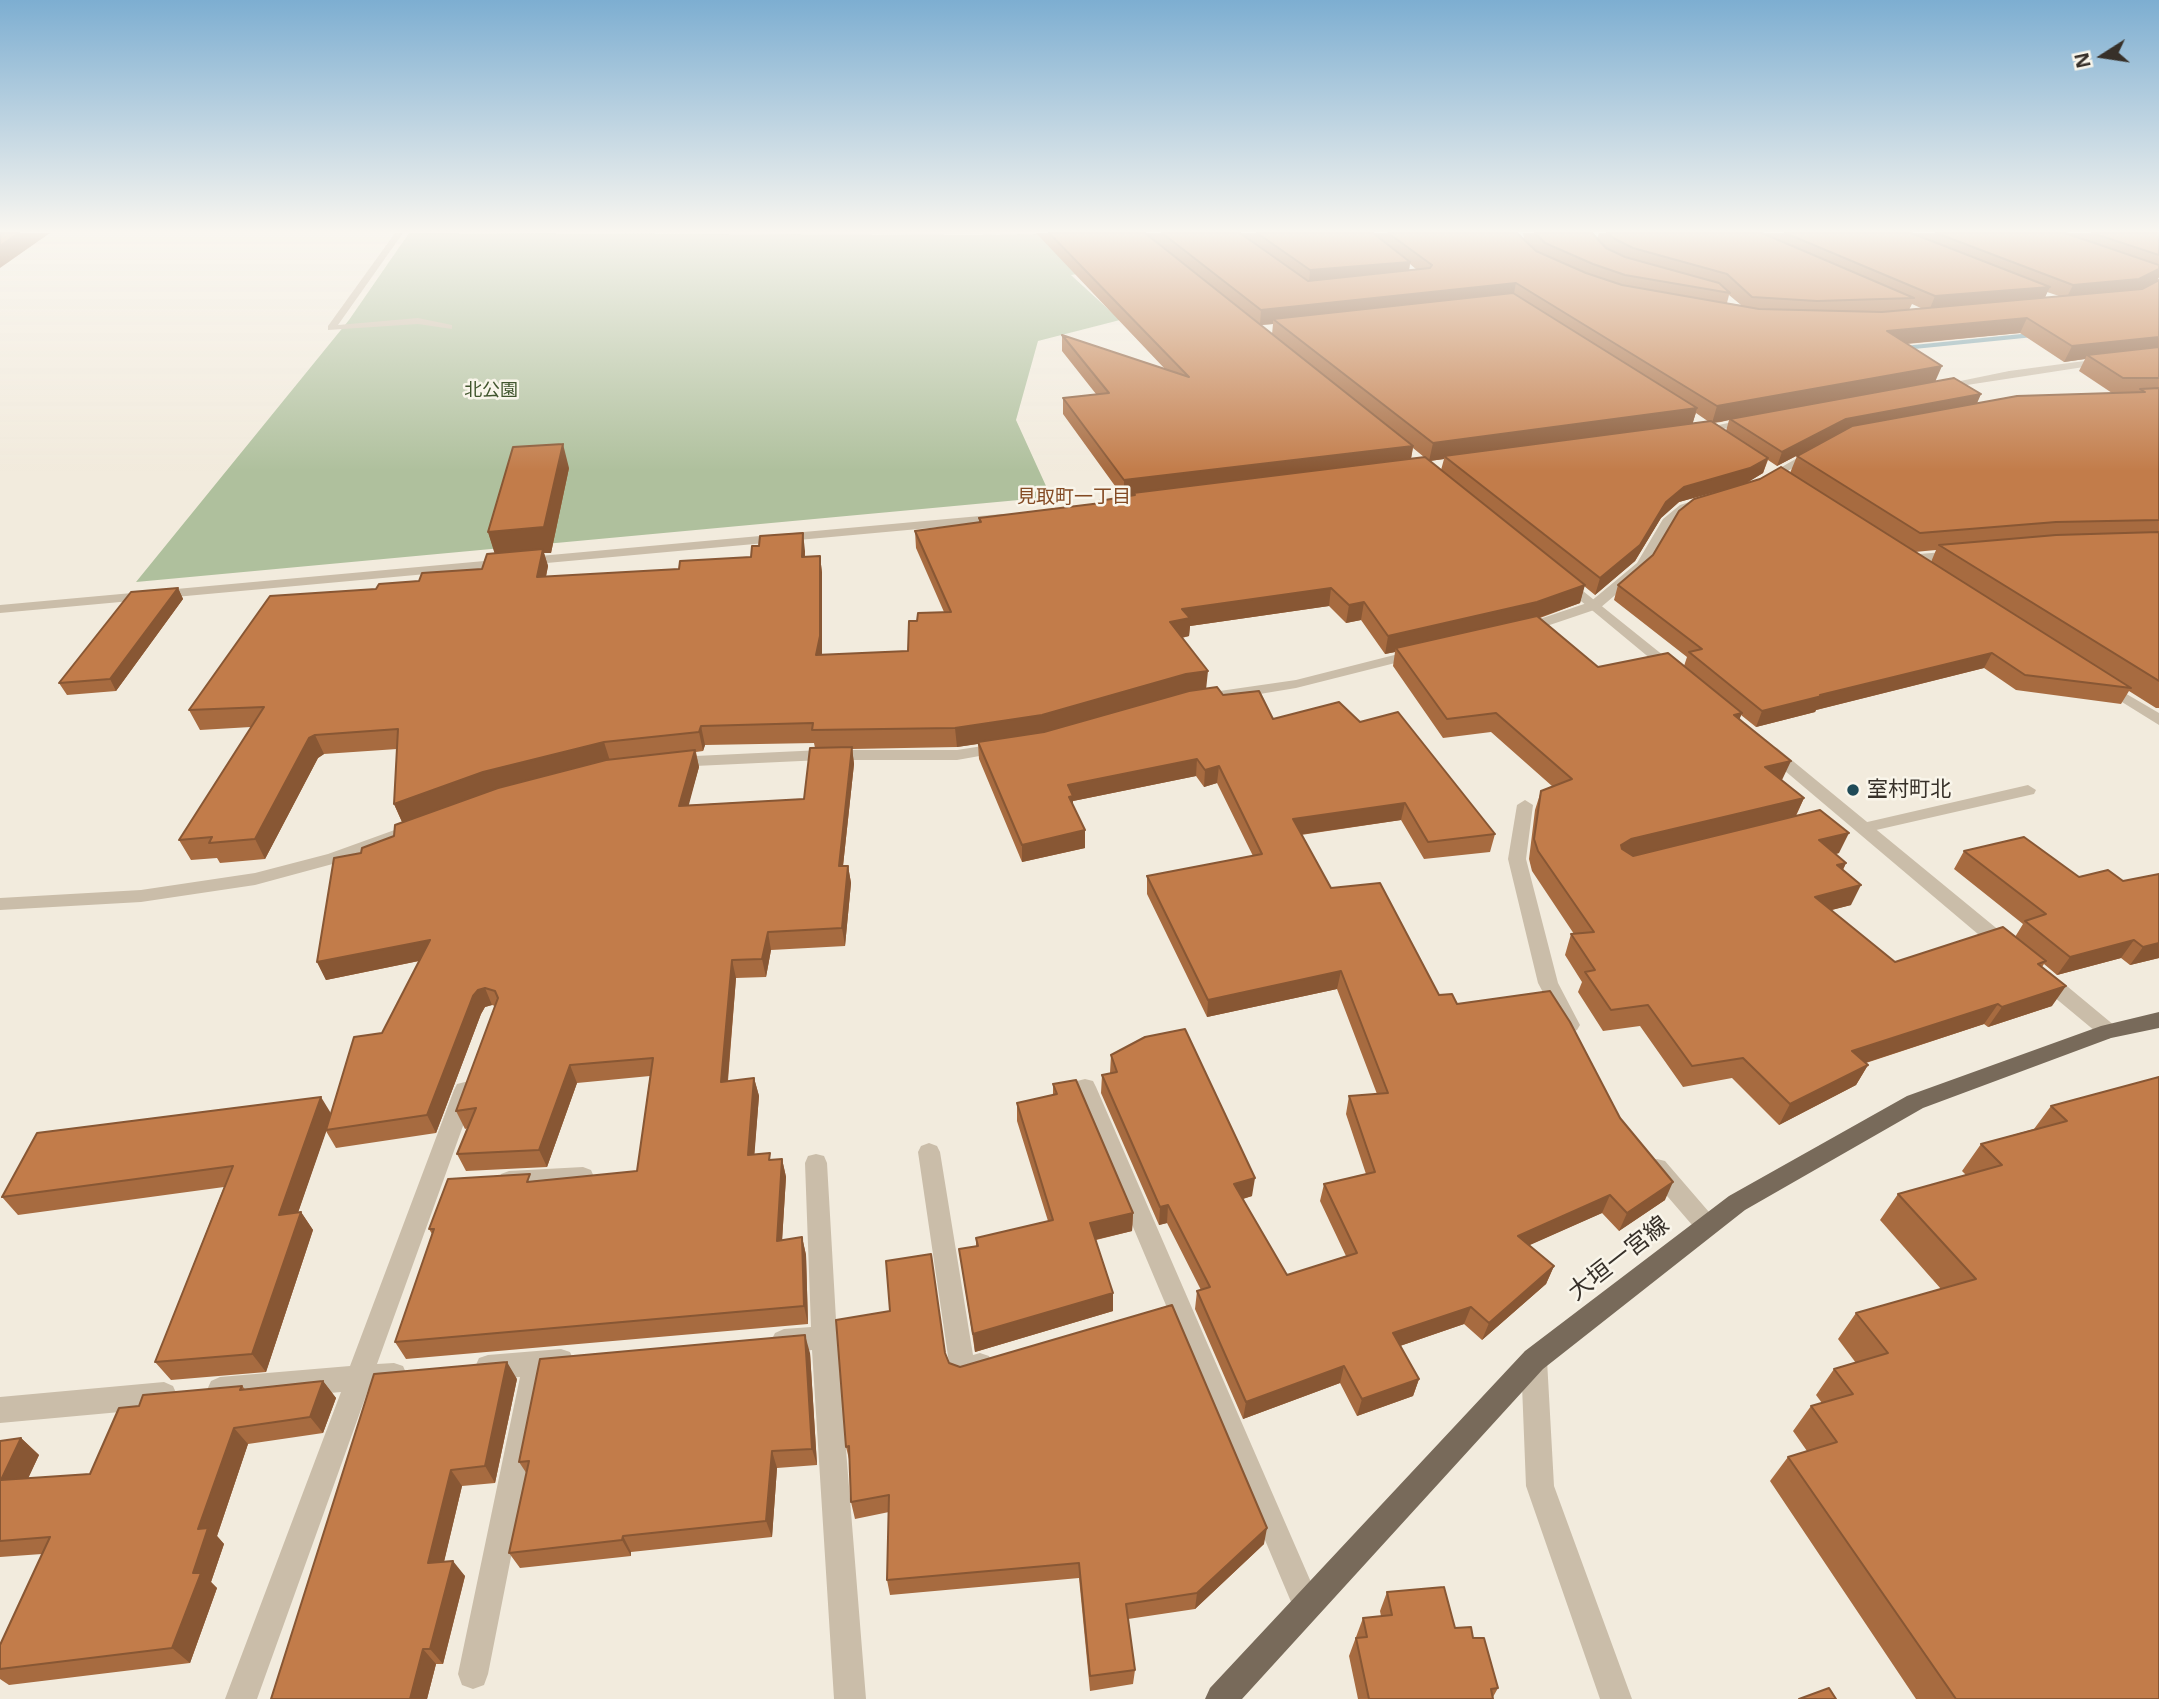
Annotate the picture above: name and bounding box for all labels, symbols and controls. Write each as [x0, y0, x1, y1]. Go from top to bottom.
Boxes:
north arrow [2068, 21, 2138, 91]
text: N [2068, 50, 2097, 71]
park label: 北公園 [464, 380, 518, 402]
district label: 見取町一丁目 [1017, 487, 1131, 509]
place label: 室村町北 [1867, 777, 1951, 803]
marker: 室村町北 [1845, 782, 1861, 798]
street label: 大垣一宮線 [1563, 1211, 1675, 1307]

